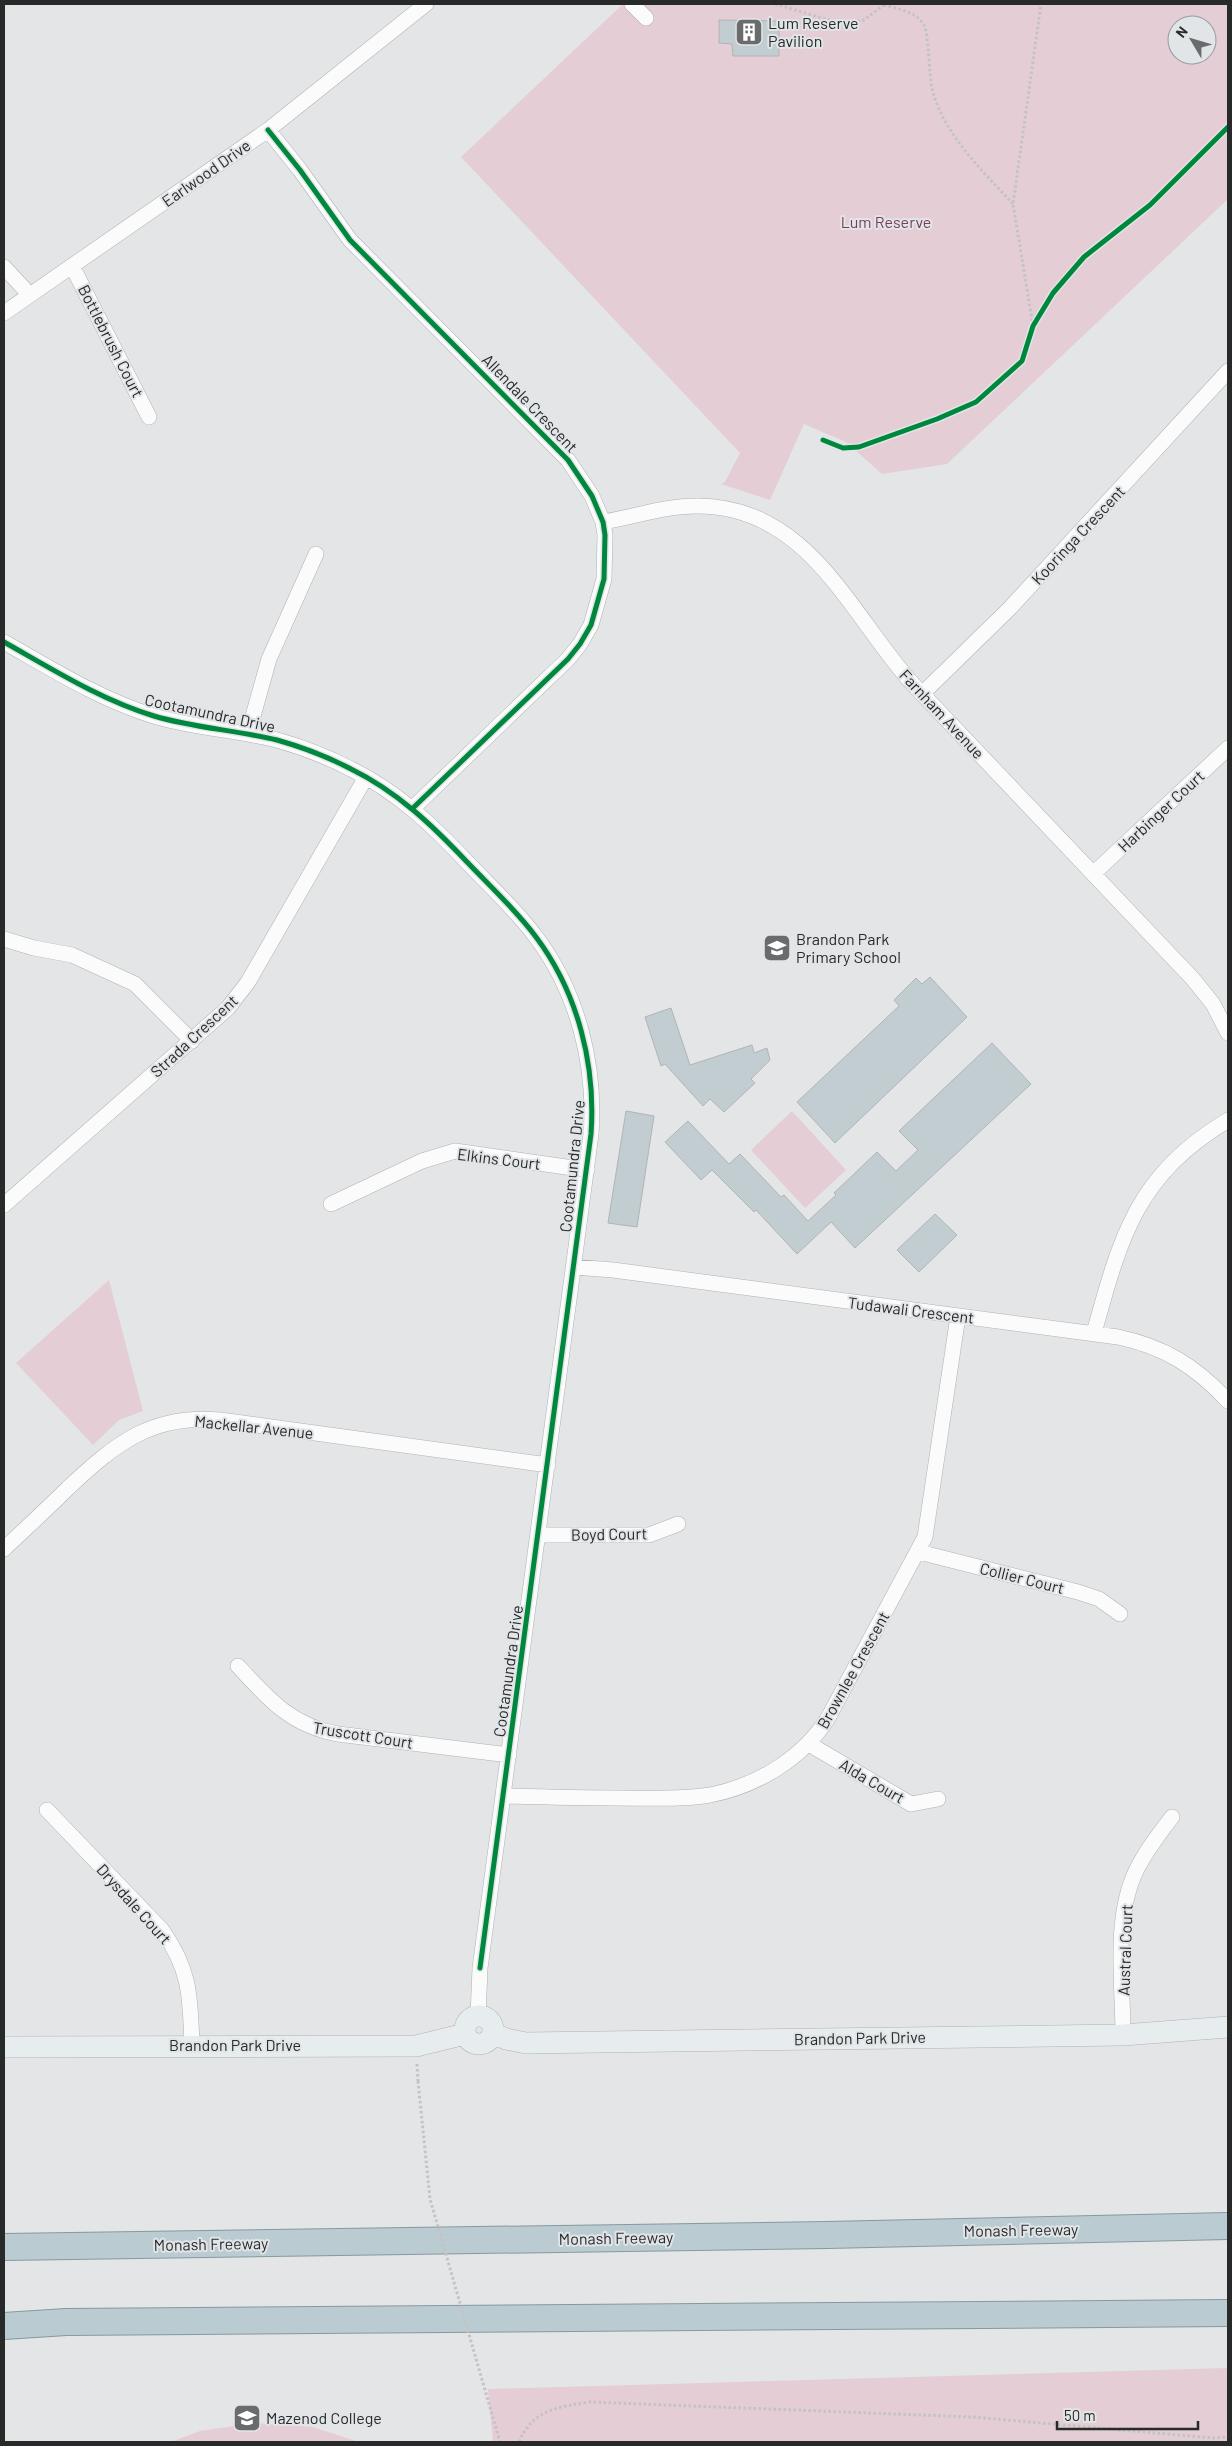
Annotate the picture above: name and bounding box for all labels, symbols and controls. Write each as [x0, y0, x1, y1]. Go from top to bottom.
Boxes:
place label: Lum Reserve Pavilion [768, 13, 859, 50]
north arrow [1167, 15, 1217, 65]
building icon: Lum Reserve Pavilion [734, 17, 764, 47]
text: N [1172, 23, 1191, 41]
street label: Earlwood Drive [158, 135, 254, 210]
park label: Lum Reserve [841, 212, 931, 231]
street label: Bottlebrush Court [75, 281, 148, 400]
street label: Allendale Crescent [479, 350, 582, 456]
street label: Kooringa Crescent [1027, 481, 1128, 588]
street label: Farnham Avenue [896, 665, 989, 762]
street label: Cootamundra Drive [143, 689, 277, 736]
street label: Harbinger Court [1114, 766, 1208, 855]
place label: Brandon Park Primary School [796, 929, 901, 966]
school or university icon: Brandon Park Primary School [762, 933, 792, 963]
street label: Strada Crescent [146, 990, 241, 1081]
street label: Cootamundra Drive [555, 1099, 588, 1233]
street label: Elkins Court [456, 1144, 542, 1173]
street label: Tudawali Crescent [847, 1292, 975, 1327]
street label: Mackellar Avenue [194, 1411, 315, 1442]
street label: Boyd Court [571, 1523, 647, 1544]
street label: Collier Court [978, 1558, 1066, 1597]
street label: Cootamundra Drive [489, 1604, 526, 1738]
street label: Brownlee Crescent [812, 1608, 893, 1732]
street label: Truscott Court [312, 1717, 414, 1752]
street label: Alda Court [836, 1754, 908, 1807]
street label: Drysdale Court [93, 1859, 176, 1948]
street label: Austral Court [1113, 1904, 1136, 1996]
street label: Brandon Park Drive [794, 2027, 926, 2048]
street label: Brandon Park Drive [169, 2035, 301, 2054]
street label: Monash Freeway [963, 2219, 1079, 2240]
street label: Monash Freeway [558, 2227, 674, 2248]
street label: Monash Freeway [153, 2233, 269, 2254]
scale bar [1057, 2398, 1198, 2430]
school or university icon: Mazenod College [232, 2403, 262, 2433]
text: 50 m [1064, 2406, 1096, 2424]
place label: Mazenod College [266, 2408, 382, 2427]

